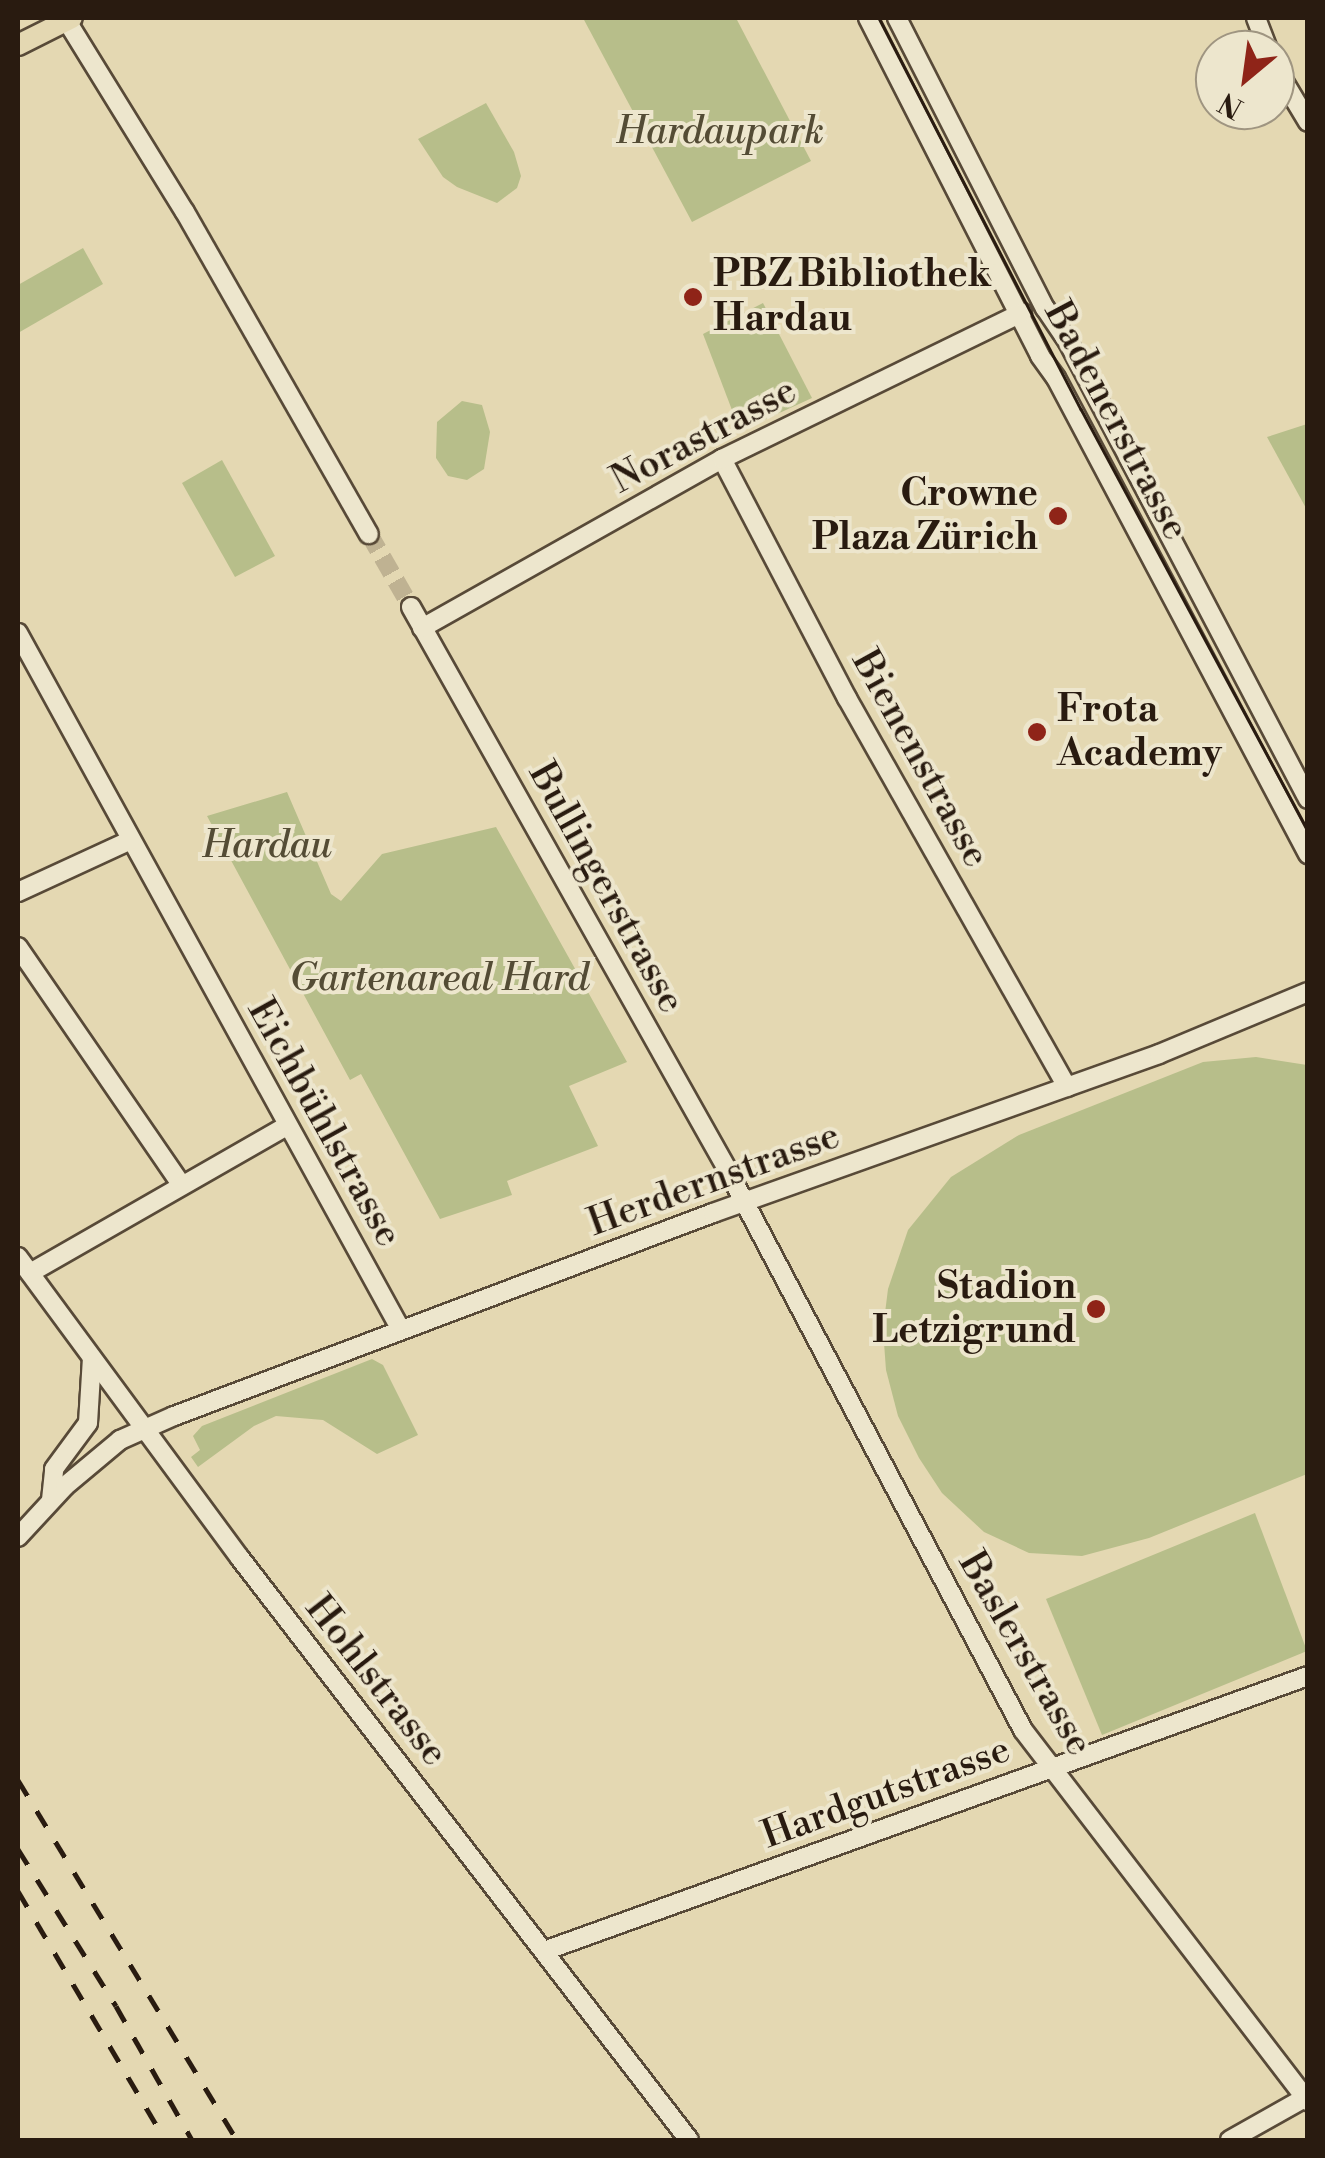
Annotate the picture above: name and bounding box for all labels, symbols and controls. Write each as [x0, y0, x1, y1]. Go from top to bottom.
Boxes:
north arrow [1195, 30, 1295, 130]
text: N [1213, 84, 1249, 126]
park label: Hardaupark [616, 109, 824, 155]
place label: PBZ Bibliothek Hardau [713, 252, 991, 342]
marker: PBZ Bibliothek Hardau [682, 286, 704, 308]
street label: Badenerstrasse [1034, 294, 1198, 548]
street label: Norastrasse [604, 368, 804, 504]
place label: Crowne Plaza Zürich [812, 471, 1038, 560]
marker: Crowne Plaza Zürich [1047, 505, 1069, 527]
street label: Bienenstrasse [842, 642, 998, 876]
place label: Frota Academy [1057, 687, 1222, 776]
marker: Frota Academy [1026, 721, 1048, 743]
street label: Bullingerstrasse [518, 755, 694, 1021]
park label: Hardau [202, 823, 332, 869]
park label: Gartenareal Hard [289, 956, 589, 1002]
street label: Eichbühlstrasse [237, 991, 411, 1255]
street label: Herdernstrasse [582, 1113, 846, 1247]
place label: Stadion Letzigrund [872, 1264, 1076, 1354]
marker: Stadion Letzigrund [1085, 1298, 1107, 1320]
street label: Baslerstrasse [948, 1544, 1102, 1764]
street label: Hohlstrasse [295, 1587, 457, 1775]
street label: Hardgutstrasse [756, 1727, 1016, 1859]

